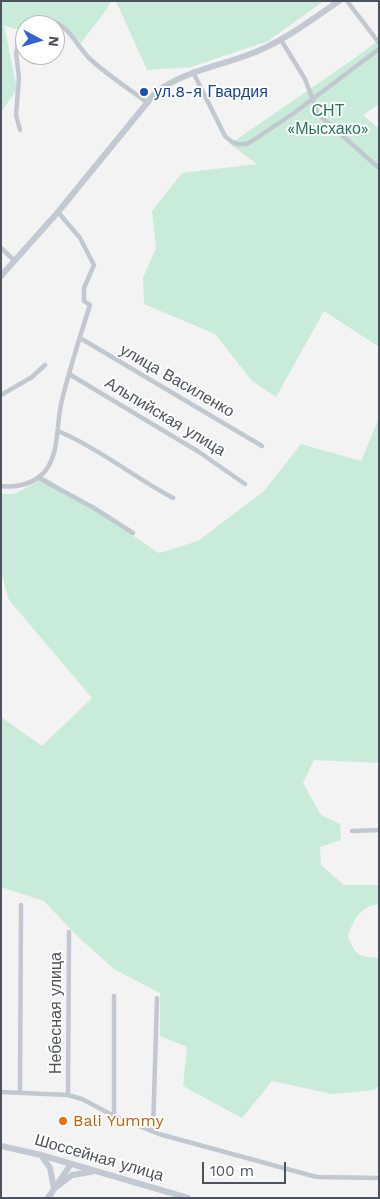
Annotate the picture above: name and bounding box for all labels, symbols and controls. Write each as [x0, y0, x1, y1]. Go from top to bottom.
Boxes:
north arrow [15, 15, 65, 65]
text: N [45, 35, 62, 47]
place label: ул.8-я Гвардия [154, 82, 268, 102]
marker: ул.8-я Гвардия [138, 86, 150, 98]
park label: СНТ «Мысхако» [287, 101, 369, 139]
street label: улица Василенко [116, 340, 238, 422]
street label: Альпийская улица [101, 373, 229, 461]
street label: Небесная улица [46, 952, 66, 1074]
place label: Bali Yummy [73, 1111, 164, 1131]
marker: Bali Yummy [57, 1115, 69, 1127]
street label: Шоссейная улица [32, 1130, 166, 1186]
scale bar [205, 1152, 289, 1184]
text: 100 m [210, 1162, 254, 1180]

